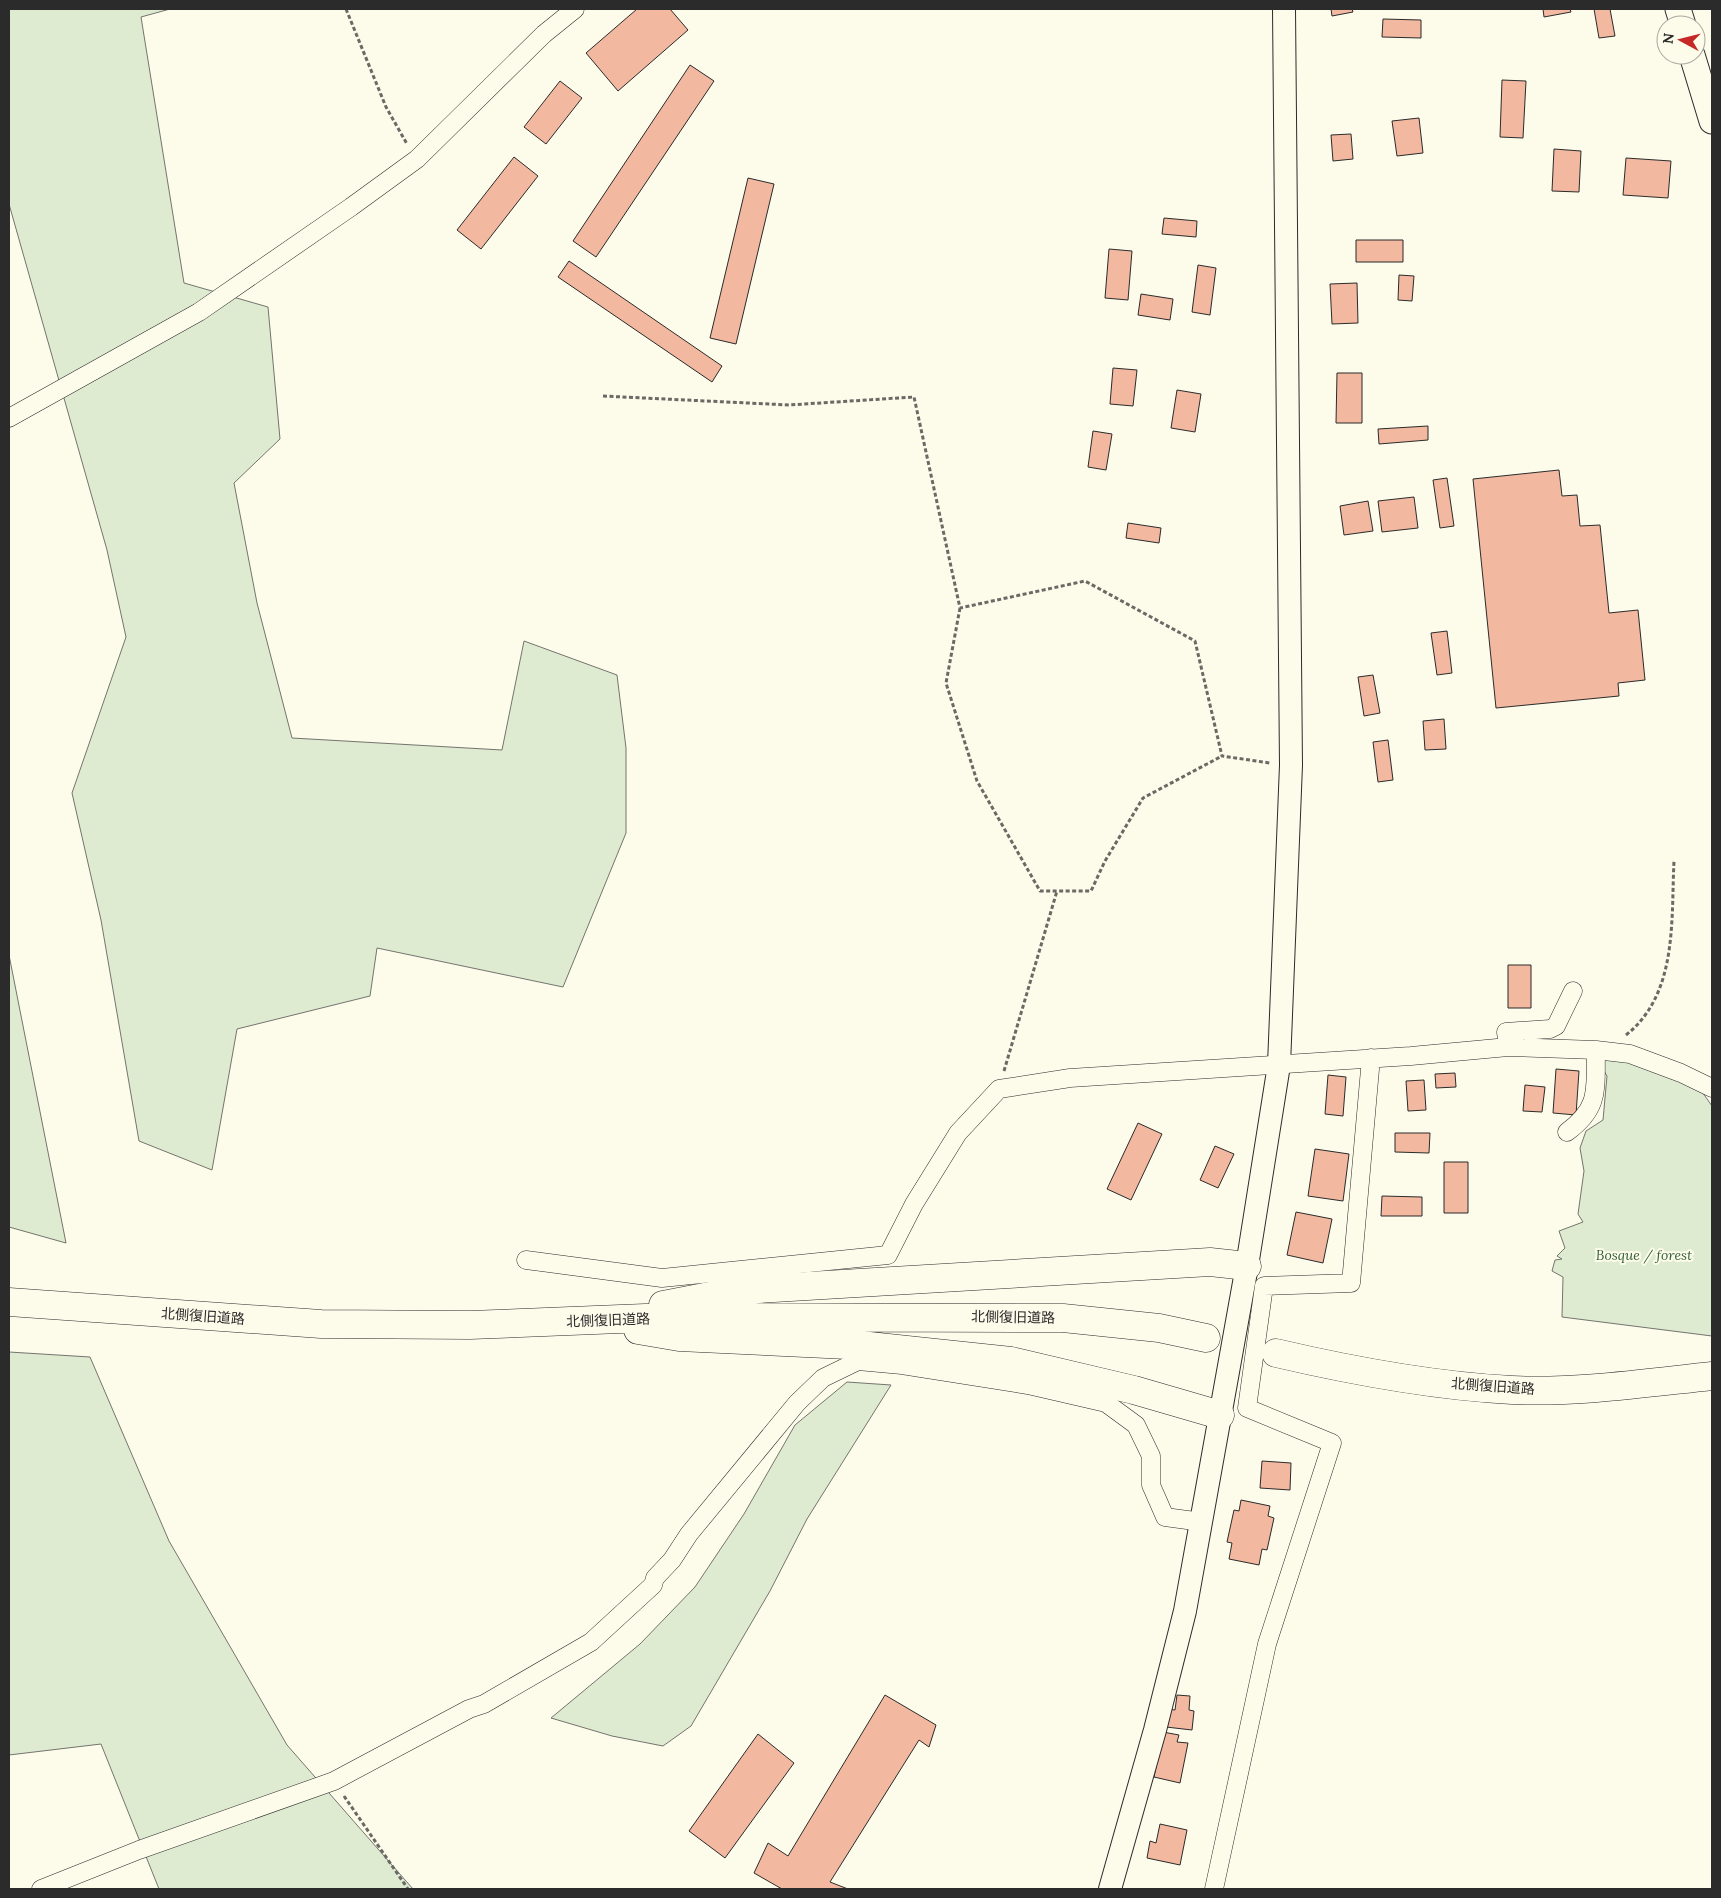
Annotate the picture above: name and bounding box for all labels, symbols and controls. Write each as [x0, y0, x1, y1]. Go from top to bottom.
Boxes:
north arrow [1656, 15, 1706, 65]
text: N [1659, 32, 1678, 45]
park label: Bosque / forest [1596, 1246, 1693, 1264]
street label: 北側復旧道路 [160, 1304, 246, 1328]
street label: 北側復旧道路 [971, 1307, 1055, 1327]
street label: 北側復旧道路 [566, 1310, 650, 1330]
street label: 北側復旧道路 [1450, 1374, 1536, 1398]

